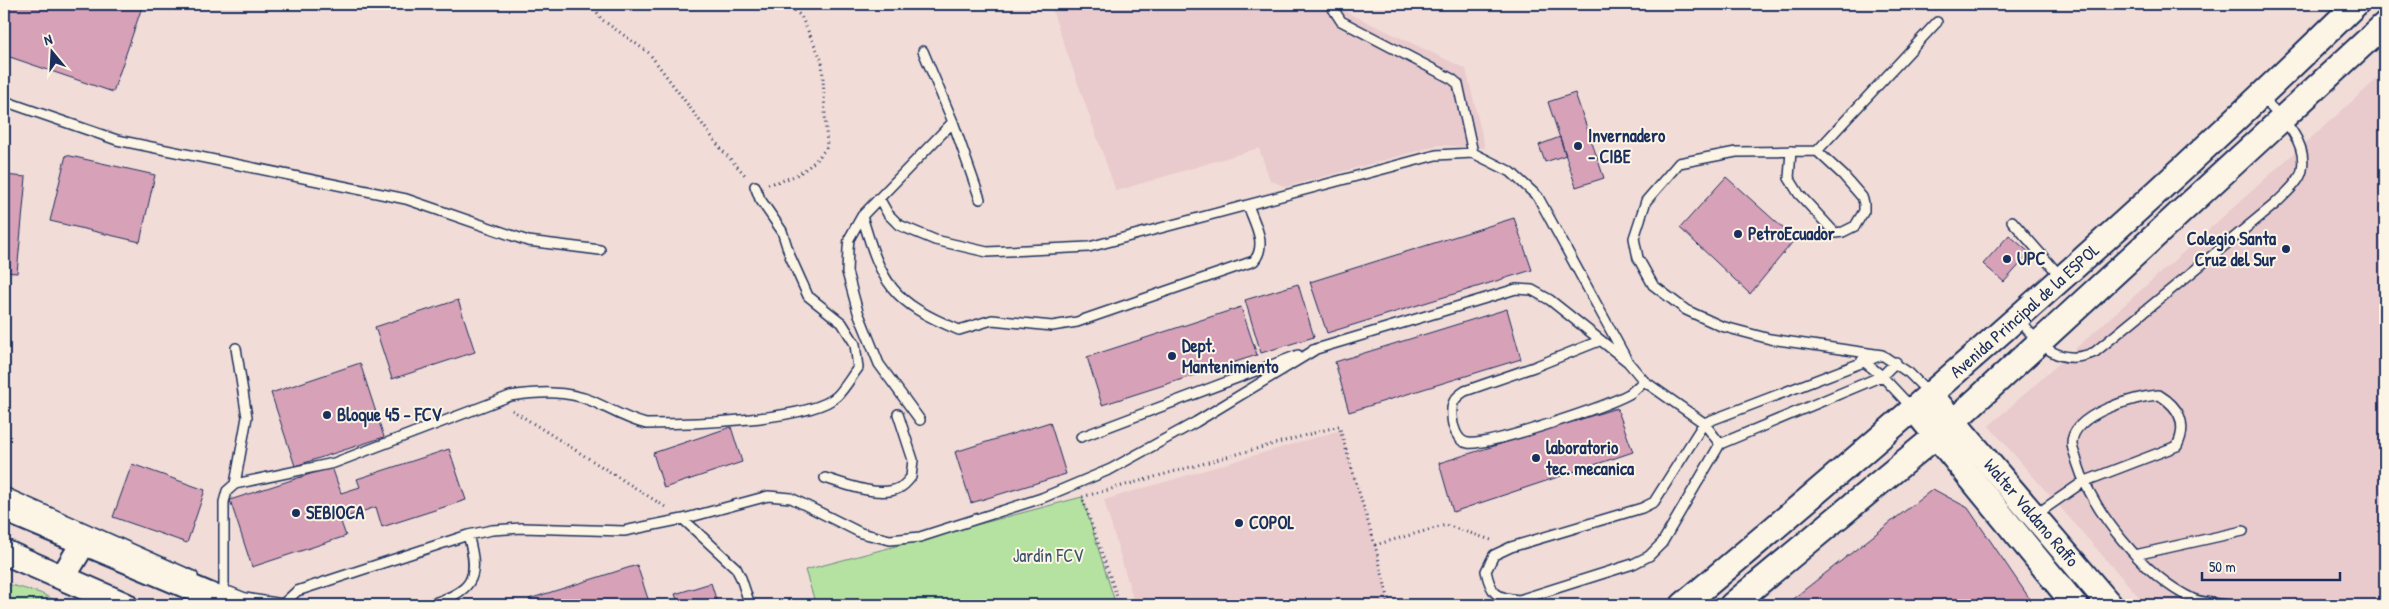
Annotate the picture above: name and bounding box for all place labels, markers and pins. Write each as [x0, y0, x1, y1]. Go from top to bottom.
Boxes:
place label: Invernadero - CIBE [1588, 123, 1666, 169]
marker: Invernadero - CIBE [1572, 140, 1584, 152]
place label: PetroEcuador [1748, 221, 1835, 246]
place label: Colegio Santa Cruz del Sur [2187, 226, 2277, 272]
marker: PetroEcuador [1732, 228, 1744, 240]
marker: Colegio Santa Cruz del Sur [2280, 243, 2292, 255]
place label: UPC [2017, 246, 2046, 271]
marker: UPC [2001, 253, 2013, 265]
place label: Dept. Mantenimiento [1182, 333, 1279, 379]
marker: Dept. Mantenimiento [1166, 350, 1178, 362]
place label: Bloque 45 - FCV [337, 402, 443, 428]
marker: Bloque 45 - FCV [321, 409, 333, 421]
place label: laboratorio tec. mecanica [1545, 435, 1635, 481]
marker: laboratorio tec. mecanica [1530, 452, 1542, 464]
place label: SEBIOCA [306, 500, 364, 525]
marker: SEBIOCA [290, 507, 302, 519]
place label: COPOL [1249, 510, 1295, 535]
marker: COPOL [1233, 517, 1245, 529]

